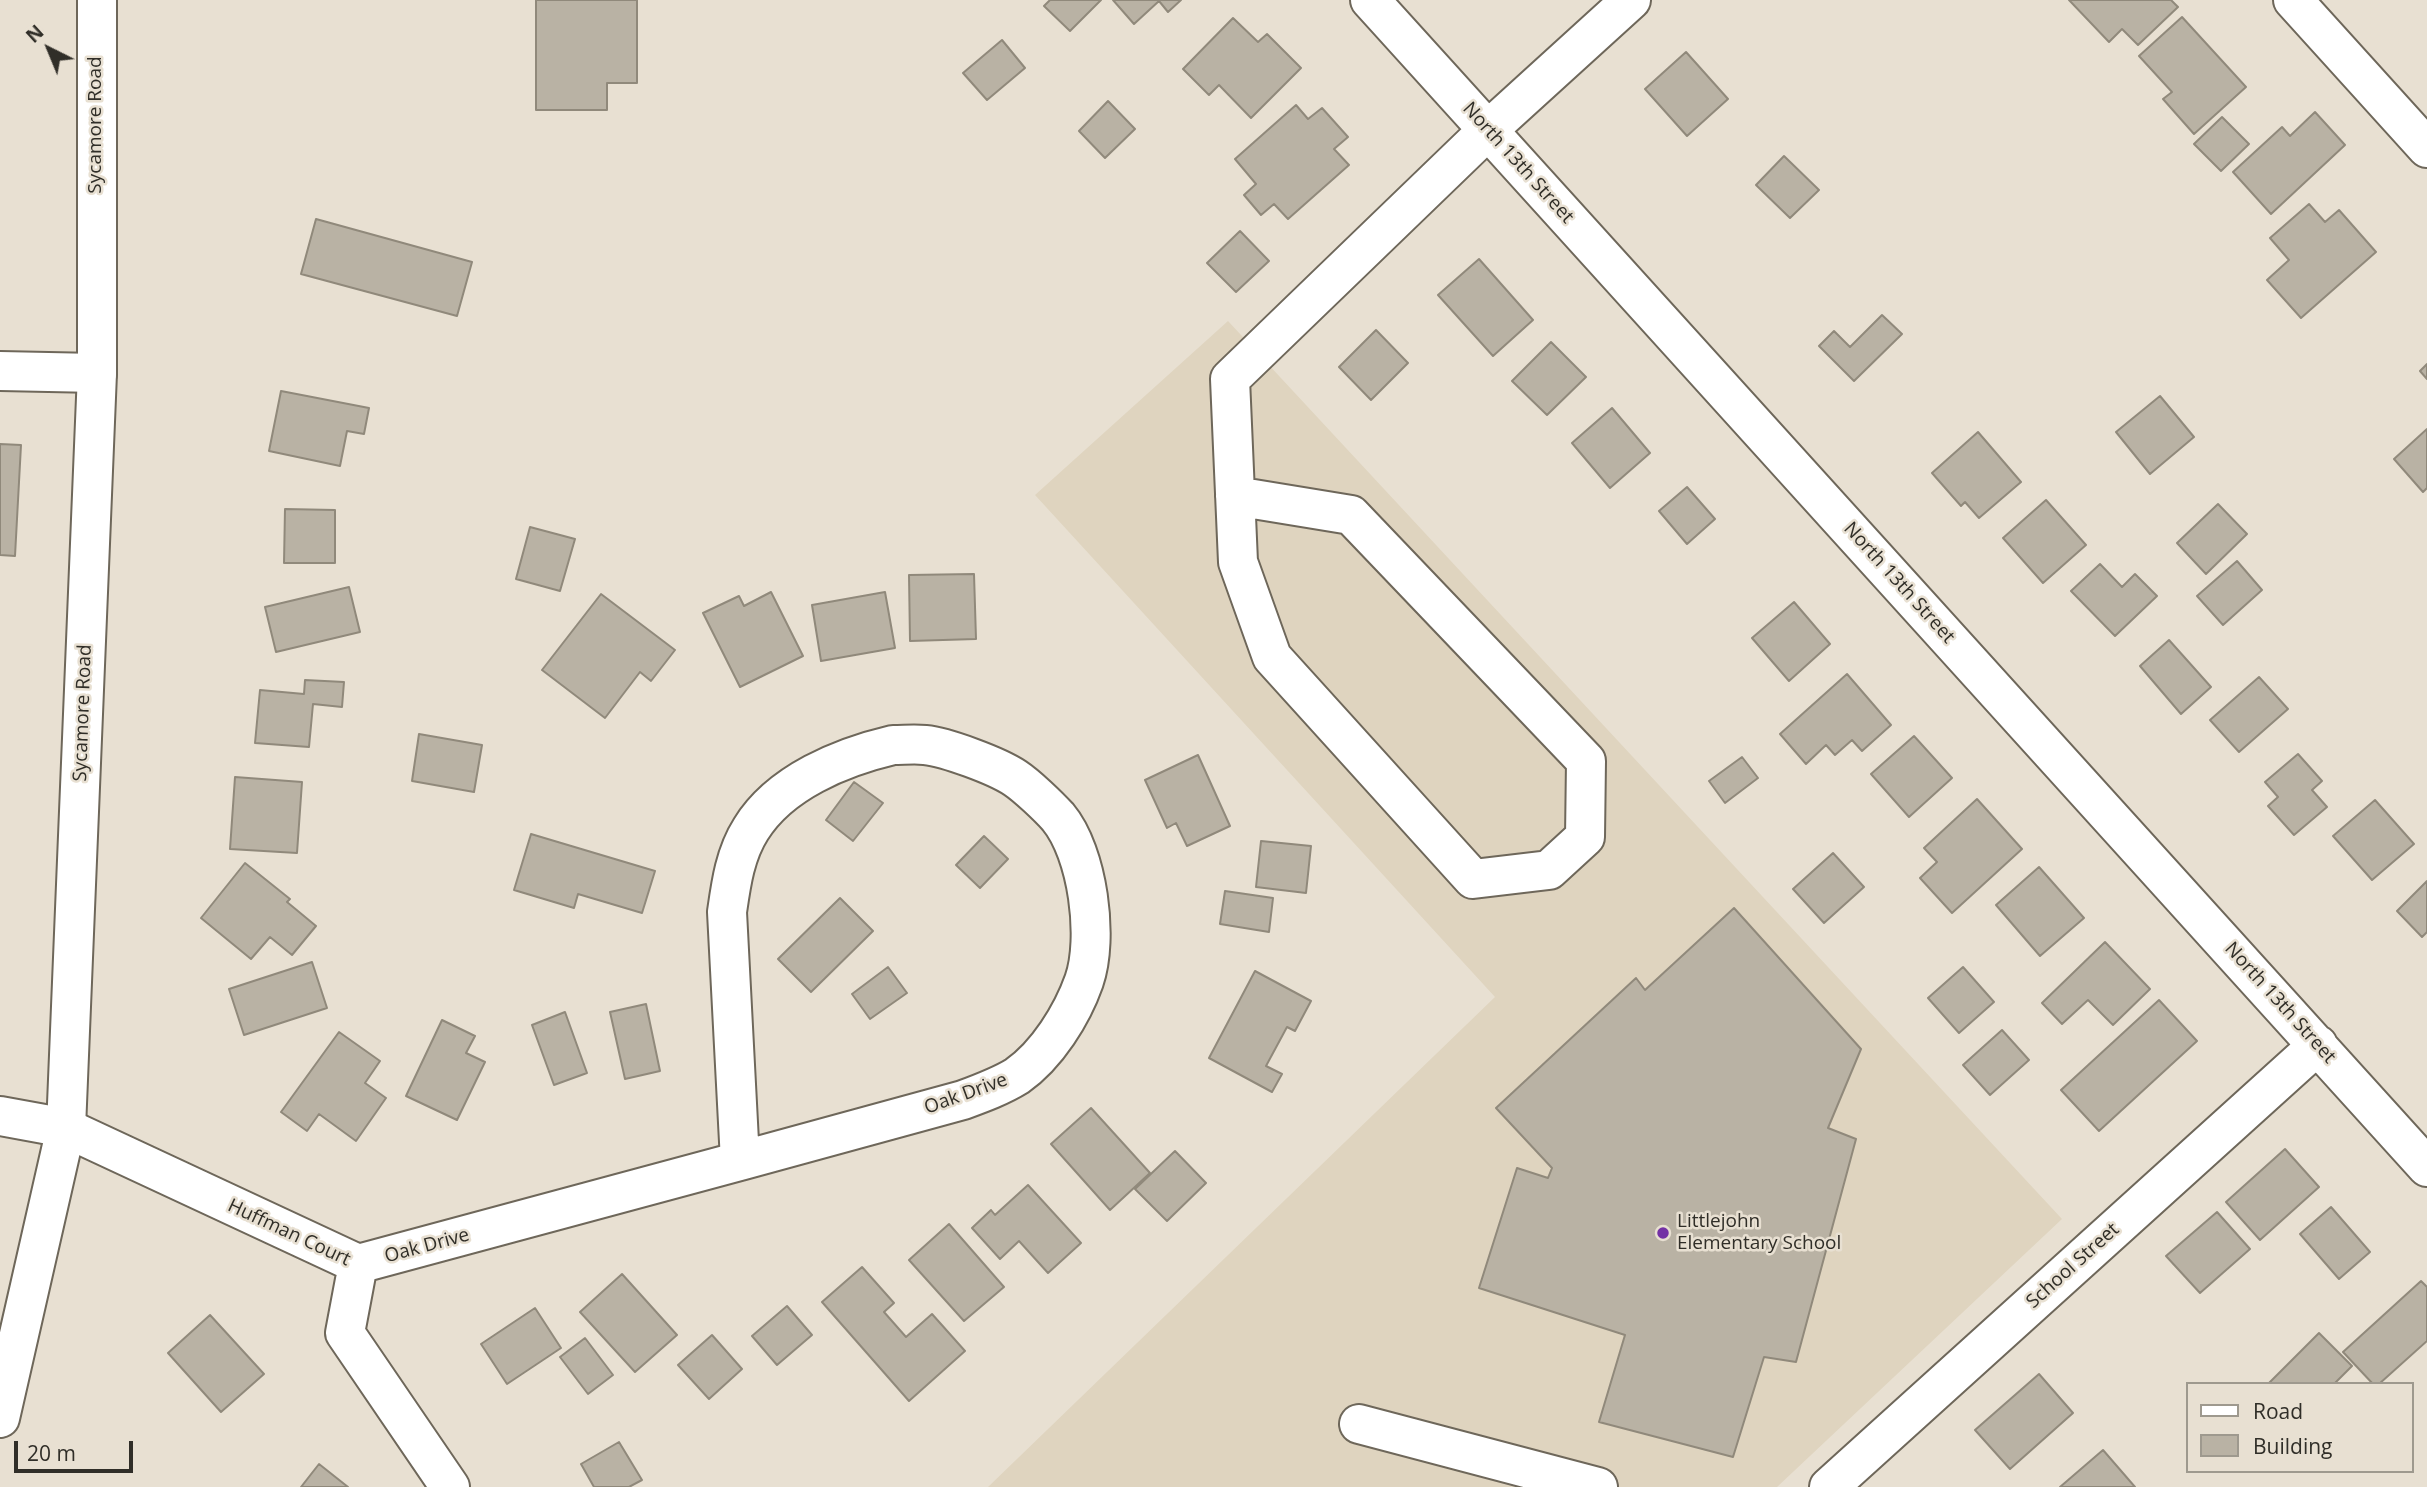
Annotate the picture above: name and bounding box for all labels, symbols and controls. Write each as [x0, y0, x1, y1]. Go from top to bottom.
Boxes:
north arrow [14, 14, 84, 84]
text: N [20, 19, 49, 48]
street label: Sycamore Road [85, 56, 107, 194]
street label: North 13th Street [1458, 98, 1578, 228]
street label: North 13th Street [1839, 518, 1959, 648]
street label: Sycamore Road [69, 644, 97, 782]
street label: North 13th Street [2220, 938, 2340, 1068]
street label: Oak Drive [921, 1068, 1011, 1120]
street label: Huffman Court [224, 1195, 354, 1271]
place label: Littlejohn Elementary School [1677, 1211, 1841, 1255]
street label: School Street [2022, 1218, 2124, 1314]
street label: Oak Drive [382, 1224, 472, 1268]
marker: Littlejohn Elementary School [1655, 1225, 1671, 1241]
legend [2186, 1382, 2413, 1473]
text: Road [2253, 1397, 2303, 1425]
scale bar [18, 1428, 136, 1472]
text: Building [2253, 1432, 2332, 1460]
text: 20 m [27, 1439, 76, 1467]

